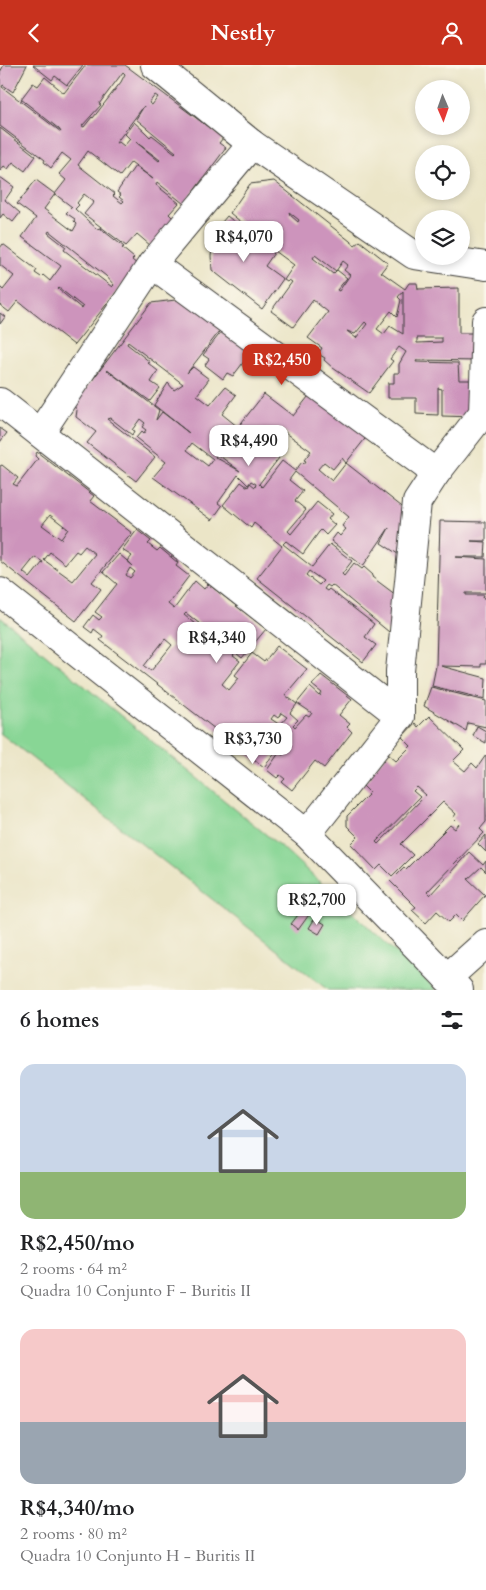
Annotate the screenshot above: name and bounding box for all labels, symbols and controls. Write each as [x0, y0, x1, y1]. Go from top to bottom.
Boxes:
text: Nestly [211, 18, 275, 48]
icon: back [20, 19, 48, 47]
icon: person [438, 19, 466, 47]
north arrow [415, 80, 470, 135]
map controls [415, 80, 470, 265]
button: locate [415, 145, 470, 200]
button: layers [415, 210, 470, 265]
pin: R$4,070 [198, 221, 290, 263]
text: R$4,070 [215, 226, 273, 248]
pin: R$2,450 [236, 343, 328, 386]
text: R$2,450 [253, 349, 311, 371]
pin: R$4,490 [203, 425, 295, 467]
text: R$4,490 [220, 430, 278, 452]
pin: R$4,340 [171, 621, 263, 664]
text: R$4,340 [188, 627, 246, 649]
pin: R$3,730 [207, 723, 299, 765]
text: R$3,730 [224, 728, 282, 750]
pin: R$2,700 [271, 883, 363, 926]
text: R$2,700 [288, 889, 346, 911]
text: 6 homes [20, 1006, 99, 1035]
icon: filters [438, 1006, 466, 1034]
icon: home [198, 1096, 288, 1186]
text: R$2,450/mo [20, 1229, 134, 1258]
text: 2 rooms · 64 m² [20, 1258, 127, 1280]
text: Quadra 10 Conjunto F - Buritis II [20, 1280, 251, 1302]
icon: home [198, 1361, 288, 1451]
text: R$4,340/mo [20, 1494, 134, 1523]
text: 2 rooms · 80 m² [20, 1523, 127, 1545]
text: Quadra 10 Conjunto H - Buritis II [20, 1545, 255, 1567]

